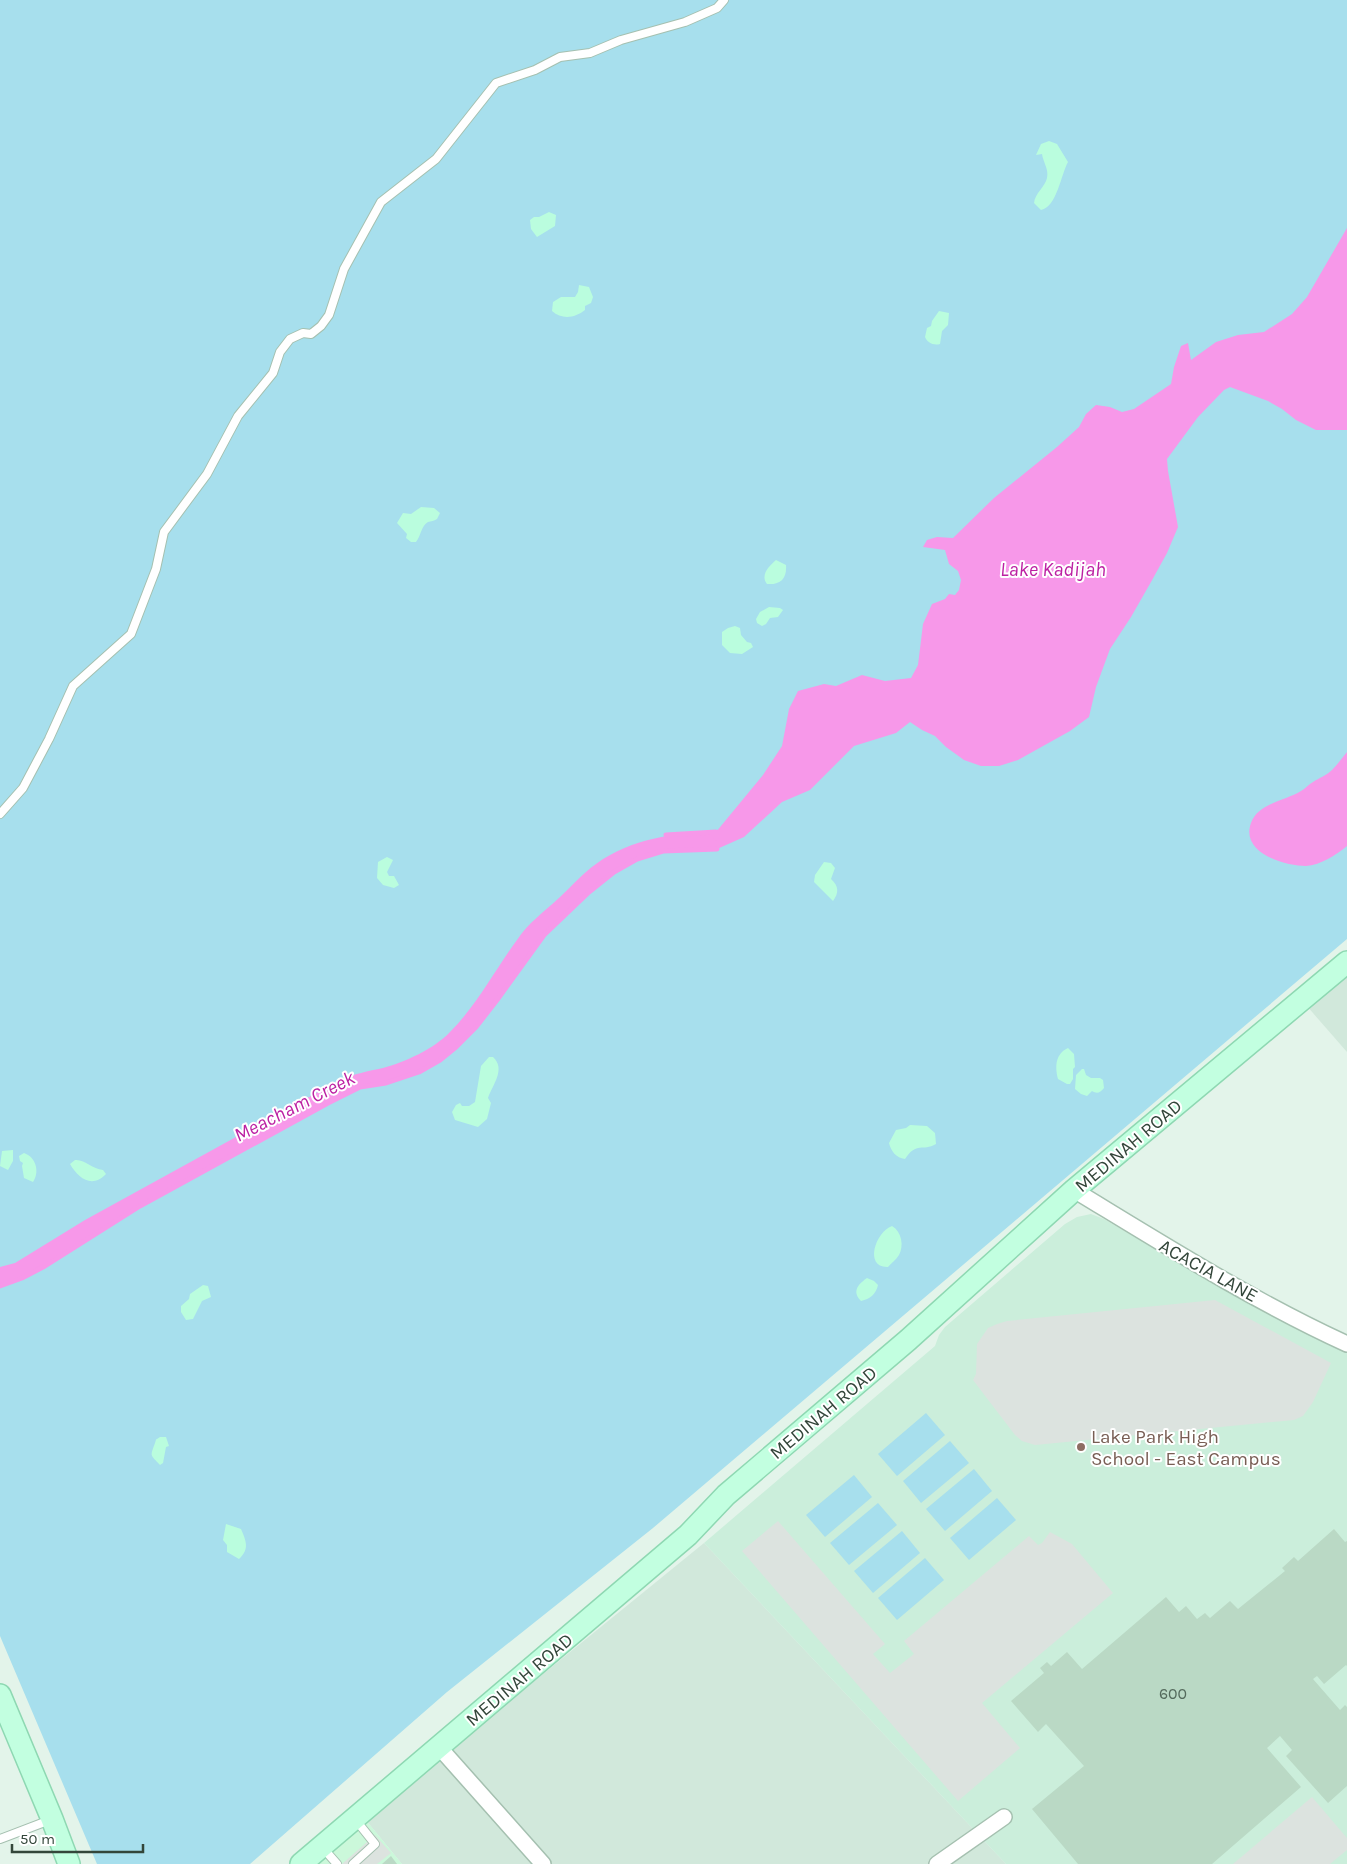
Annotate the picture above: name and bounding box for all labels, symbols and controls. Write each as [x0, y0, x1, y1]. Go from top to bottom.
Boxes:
water label: Lake Kadijah [1000, 558, 1106, 581]
water label: Meacham Creek [230, 1066, 359, 1147]
street label: MEDINAH ROAD [1071, 1095, 1187, 1197]
street label: ACACIA LANE [1155, 1235, 1262, 1307]
street label: MEDINAH ROAD [766, 1362, 882, 1464]
place label: Lake Park High School - East Campus [1091, 1426, 1281, 1470]
marker: Lake Park High School - East Campus [1075, 1441, 1087, 1453]
street label: MEDINAH ROAD [462, 1629, 578, 1731]
house number: 600 [1159, 1684, 1187, 1703]
scale bar [12, 1822, 144, 1854]
text: 50 m [20, 1830, 55, 1848]

